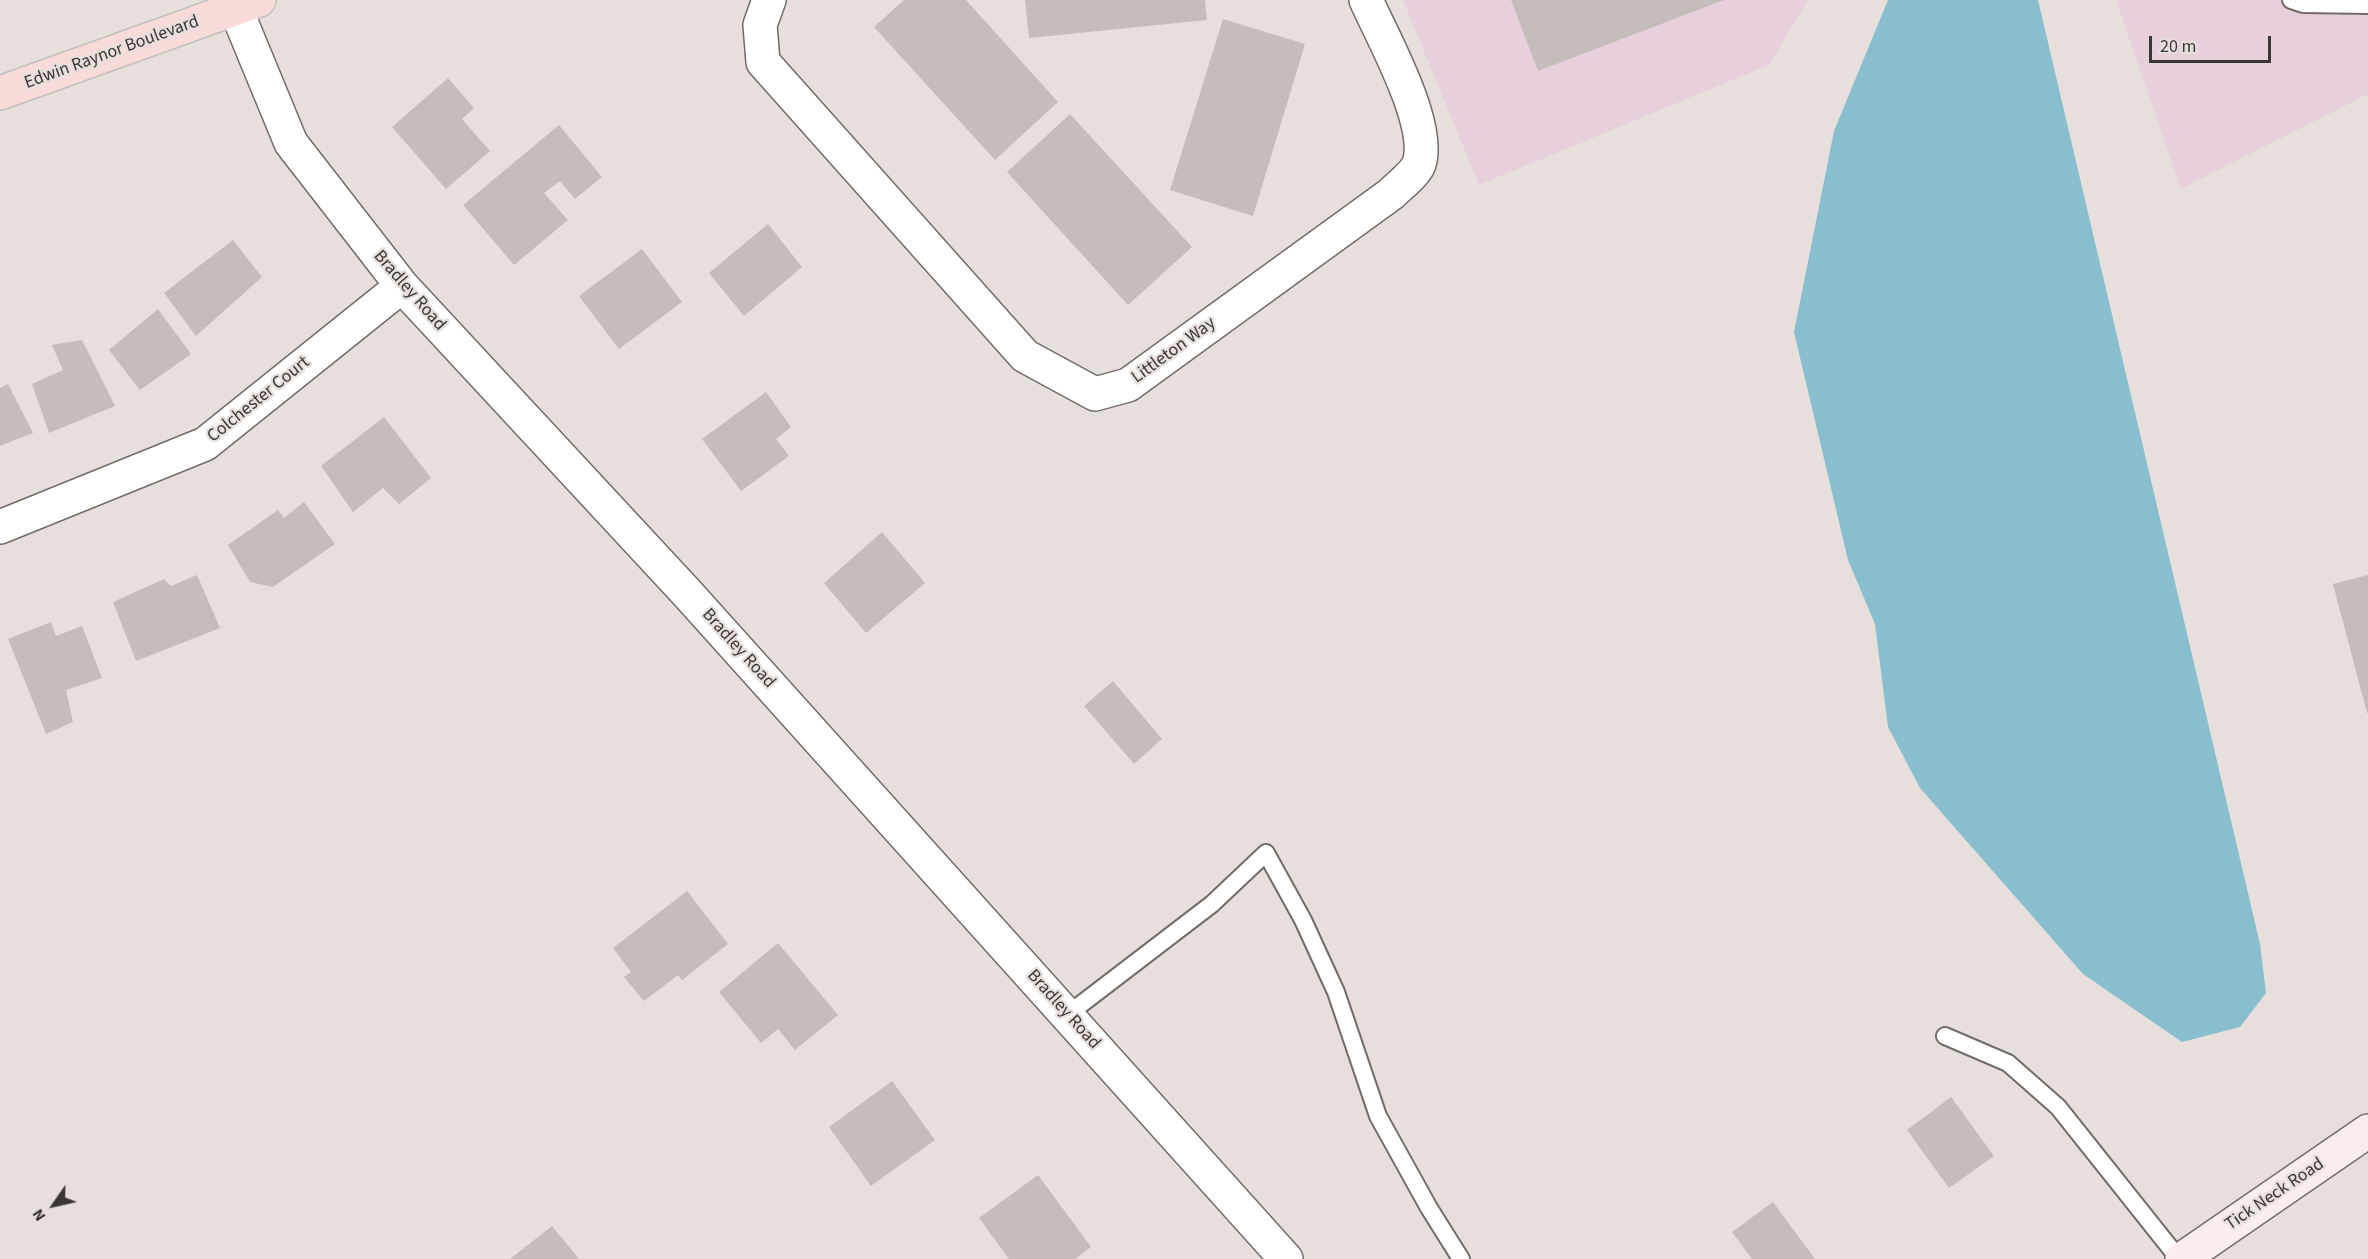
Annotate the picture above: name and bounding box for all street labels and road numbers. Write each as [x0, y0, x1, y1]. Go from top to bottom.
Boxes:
street label: Edwin Raynor Boulevard [22, 11, 202, 95]
street label: Bradley Road [368, 246, 450, 336]
street label: Littleton Way [1128, 313, 1220, 389]
street label: Colchester Court [203, 352, 315, 448]
street label: Bradley Road [697, 605, 779, 693]
street label: Bradley Road [1022, 966, 1104, 1054]
street label: Tick Neck Road [2221, 1154, 2329, 1236]

